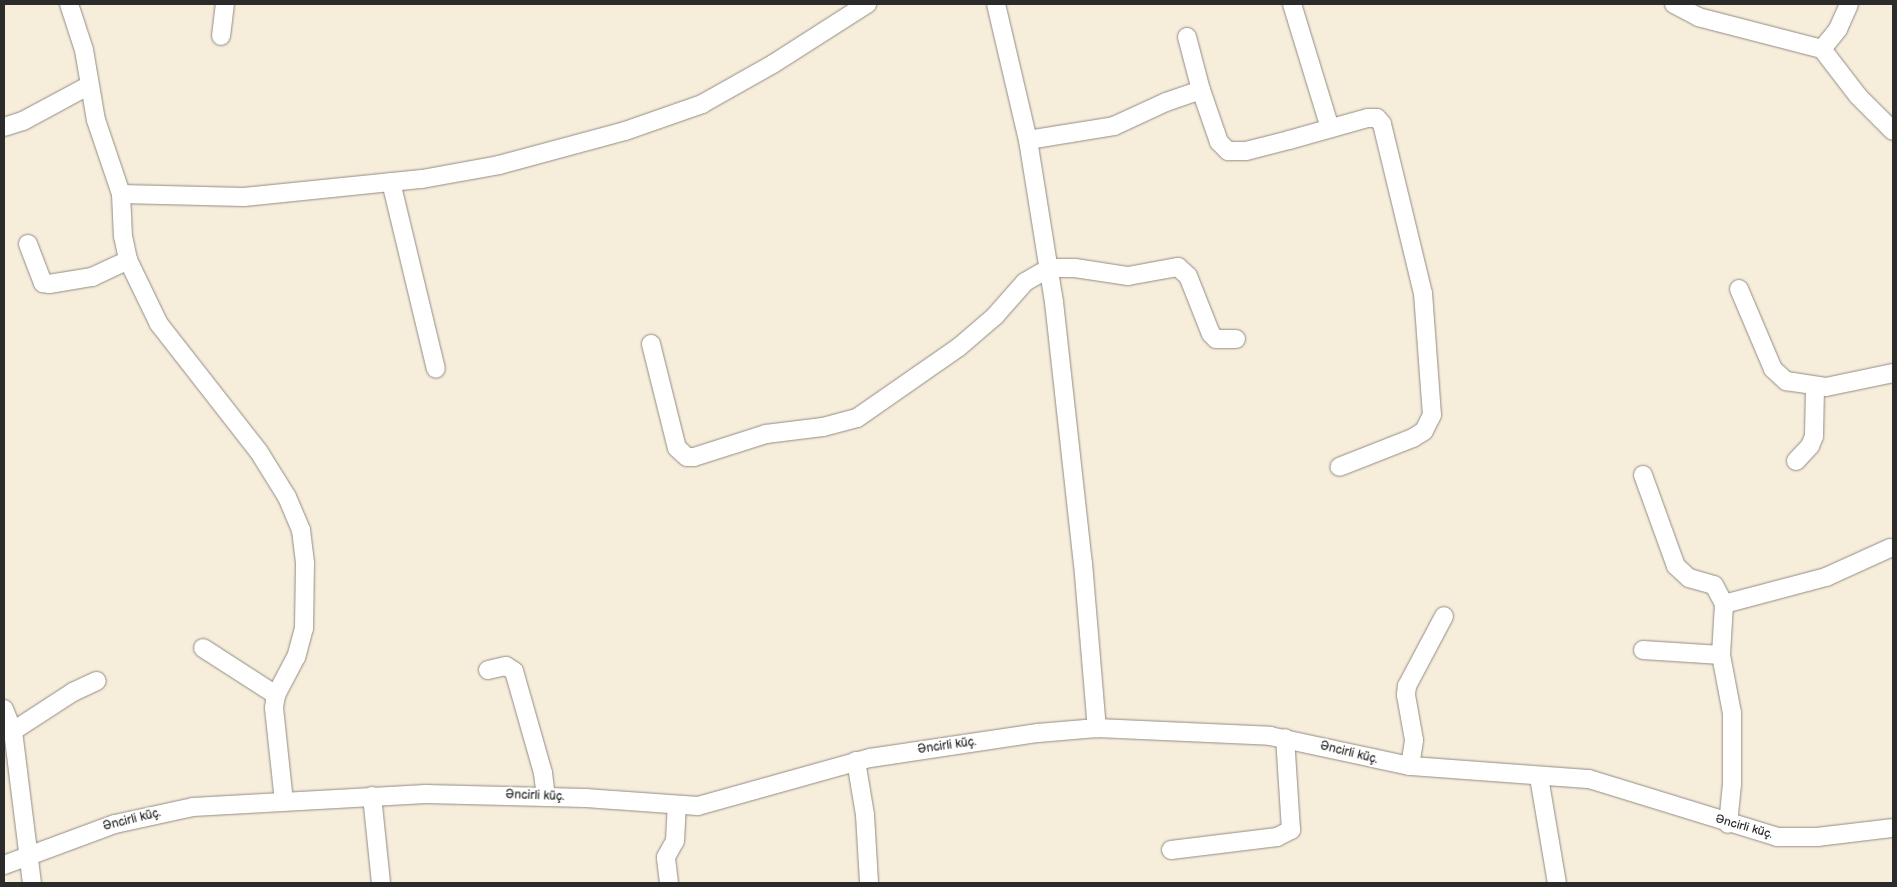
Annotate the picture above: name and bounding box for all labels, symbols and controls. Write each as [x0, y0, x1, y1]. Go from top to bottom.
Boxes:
street label: Əncirli küç. [917, 735, 977, 757]
street label: Əncirli küç. [1319, 739, 1379, 767]
street label: Əncirli küç. [505, 788, 565, 804]
street label: Əncirli küç. [102, 806, 162, 834]
street label: Əncirli küç. [1714, 812, 1774, 842]

